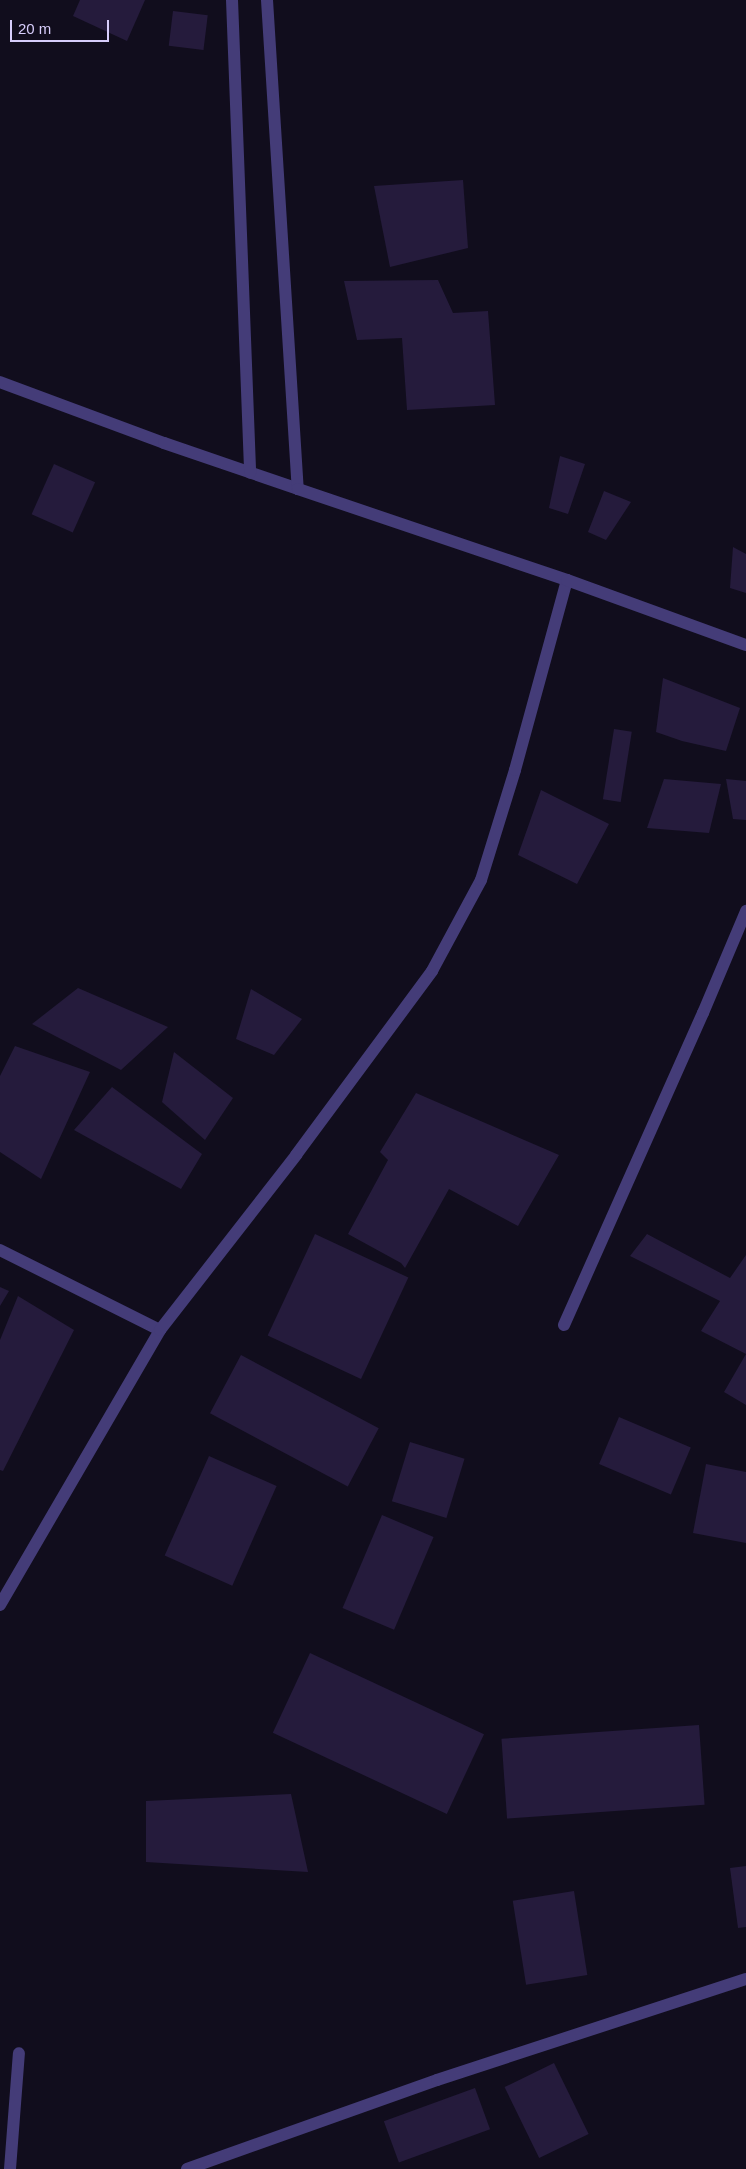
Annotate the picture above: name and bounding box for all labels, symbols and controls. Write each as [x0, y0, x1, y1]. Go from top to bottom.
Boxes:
scale bar [12, 10, 111, 42]
text: 20 m [18, 20, 51, 37]

